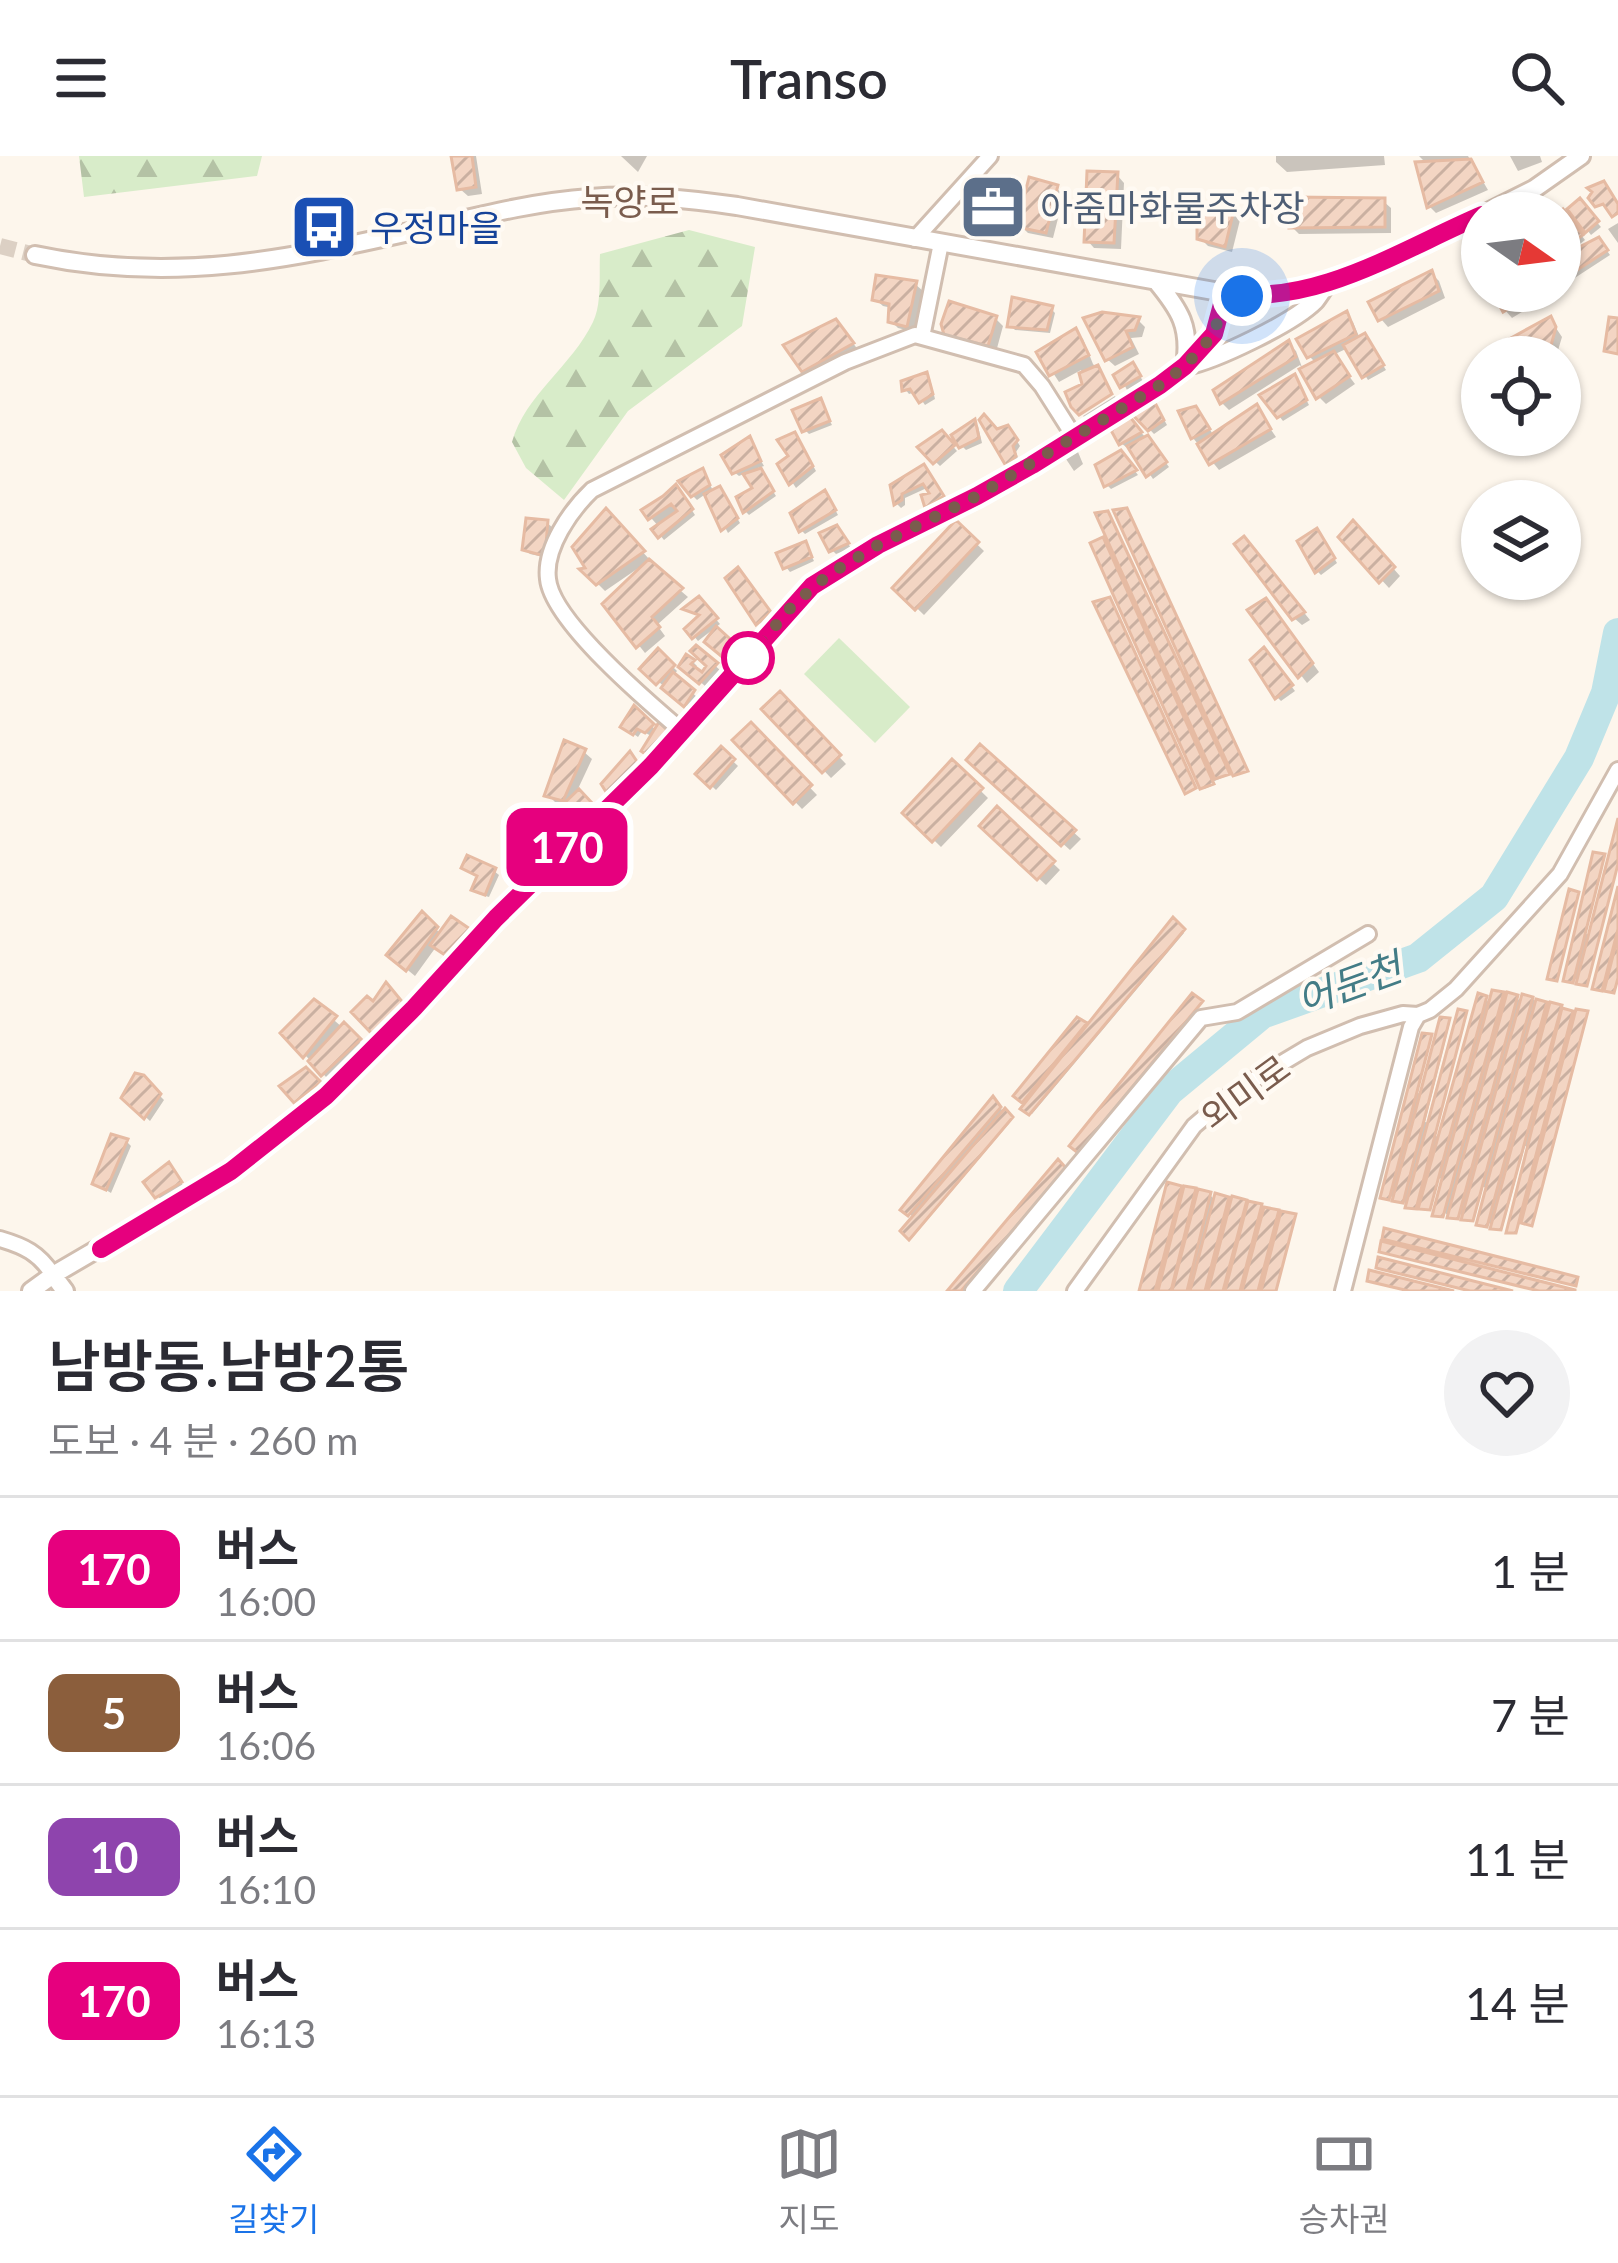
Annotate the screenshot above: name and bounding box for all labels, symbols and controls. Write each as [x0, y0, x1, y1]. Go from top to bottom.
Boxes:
icon: menu [48, 45, 114, 111]
icon: search [1504, 45, 1570, 111]
text: Transo [730, 46, 888, 111]
office icon: 아줌마화물주차장 [958, 172, 1028, 242]
street label: 녹양로 [580, 179, 680, 223]
place label: 아줌마화물주차장 [1040, 185, 1305, 229]
bus stop icon: 우정마을 [289, 192, 359, 262]
north arrow [1461, 192, 1581, 312]
map controls [1461, 192, 1581, 600]
place label: 우정마을 [370, 205, 502, 249]
your location [1212, 266, 1272, 326]
button: locate [1461, 336, 1581, 456]
button: layers [1461, 480, 1581, 600]
unlabelled marker [723, 633, 773, 683]
line badge: 170 [498, 808, 636, 886]
text: 170 [530, 822, 604, 872]
water label: 어둔천 [1291, 942, 1411, 1023]
street label: 외미로 [1192, 1045, 1298, 1139]
button: heart [1444, 1330, 1570, 1456]
text: 남방동.남방2통 [48, 1331, 409, 1399]
text: 도보 · 4 분 · 260 m [48, 1417, 358, 1463]
text: 버스 [216, 1521, 299, 1575]
text: 170 [77, 1544, 151, 1594]
text: 1 분 [1491, 1544, 1570, 1598]
text: 16:00 [216, 1578, 316, 1624]
text: 버스 [216, 1665, 299, 1719]
text: 5 [102, 1688, 126, 1738]
text: 7 분 [1491, 1688, 1570, 1742]
text: 16:06 [216, 1722, 316, 1768]
text: 버스 [216, 1809, 299, 1863]
text: 10 [90, 1832, 138, 1882]
text: 11 분 [1465, 1832, 1570, 1886]
text: 16:10 [216, 1866, 316, 1912]
text: 버스 [216, 1953, 299, 2007]
text: 170 [77, 1976, 151, 2026]
text: 14 분 [1465, 1976, 1570, 2030]
text: 16:13 [216, 2010, 316, 2056]
tab: 길찾기 [228, 2121, 319, 2241]
tab: 지도 [776, 2121, 842, 2241]
tab: 승차권 [1299, 2121, 1390, 2241]

